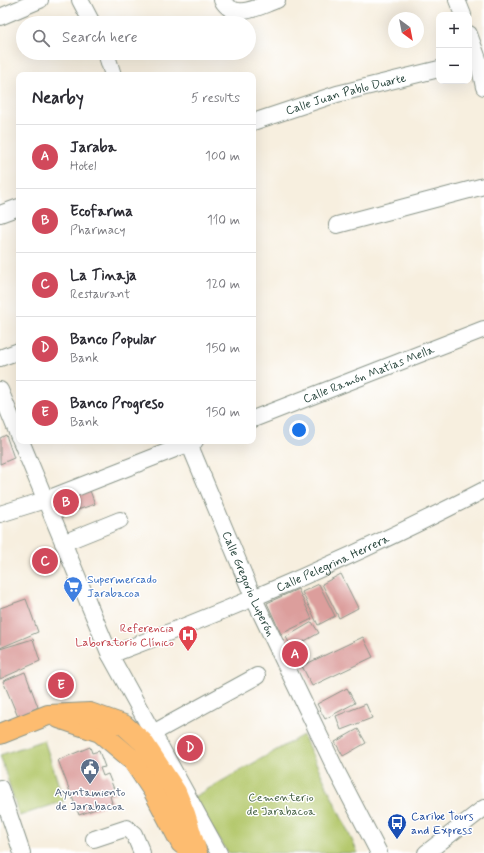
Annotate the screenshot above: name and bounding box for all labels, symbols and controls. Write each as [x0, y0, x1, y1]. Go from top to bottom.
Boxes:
north arrow [388, 12, 424, 48]
map controls [436, 12, 472, 84]
button: + [436, 12, 472, 48]
search box [16, 16, 256, 60]
icon: search [30, 27, 52, 49]
text: Search here [62, 28, 138, 48]
button: − [436, 48, 472, 84]
street label: Calle Juan Pablo Duarte [284, 70, 408, 120]
text: Nearby [32, 87, 84, 109]
text: 5 results [191, 90, 240, 107]
text: Jaraba [70, 138, 117, 158]
text: A [41, 148, 49, 165]
text: 100 m [205, 148, 240, 165]
text: Hotel [70, 158, 96, 175]
text: Ecofarma [70, 202, 133, 222]
text: B [41, 212, 49, 229]
text: 110 m [207, 212, 240, 229]
text: Pharmacy [70, 222, 126, 239]
text: La Tinaja [70, 266, 137, 286]
text: C [40, 276, 50, 293]
text: 120 m [206, 276, 240, 293]
text: Restaurant [70, 286, 130, 303]
text: Banco Popular [70, 330, 156, 350]
text: D [41, 340, 49, 357]
text: 150 m [206, 340, 240, 357]
street label: Calle Ramón Matías Mella [301, 342, 437, 408]
text: Bank [70, 350, 99, 367]
text: Banco Progreso [70, 394, 164, 414]
text: E [41, 404, 49, 421]
text: 150 m [206, 404, 240, 421]
text: Bank [70, 414, 99, 431]
your location [289, 420, 309, 440]
pin: B [53, 487, 79, 517]
street label: Calle Gregorio Luperón [218, 529, 278, 639]
street label: Calle Pelegrina Herrera [274, 531, 393, 596]
pin: C [32, 546, 58, 576]
place label: Supermercado Jarabacoa [87, 572, 157, 602]
supermarket icon: Supermercado Jarabacoa [62, 575, 84, 603]
place label: Referencia Laboratorio Clínico [75, 621, 174, 651]
hospital icon: Referencia Laboratorio Clínico [177, 624, 199, 652]
pin: A [282, 639, 308, 669]
pin: E [48, 670, 74, 700]
pin: D [177, 733, 203, 763]
public building icon: Ayuntamiento de Jarabacoa [79, 757, 101, 785]
place label: Ayuntamiento de Jarabacoa [55, 785, 126, 815]
park label: Cementerio de Jarabacoa [247, 790, 316, 820]
place label: Caribe Tours and Express [411, 809, 474, 839]
bus stop icon: Caribe Tours and Express [386, 812, 408, 840]

